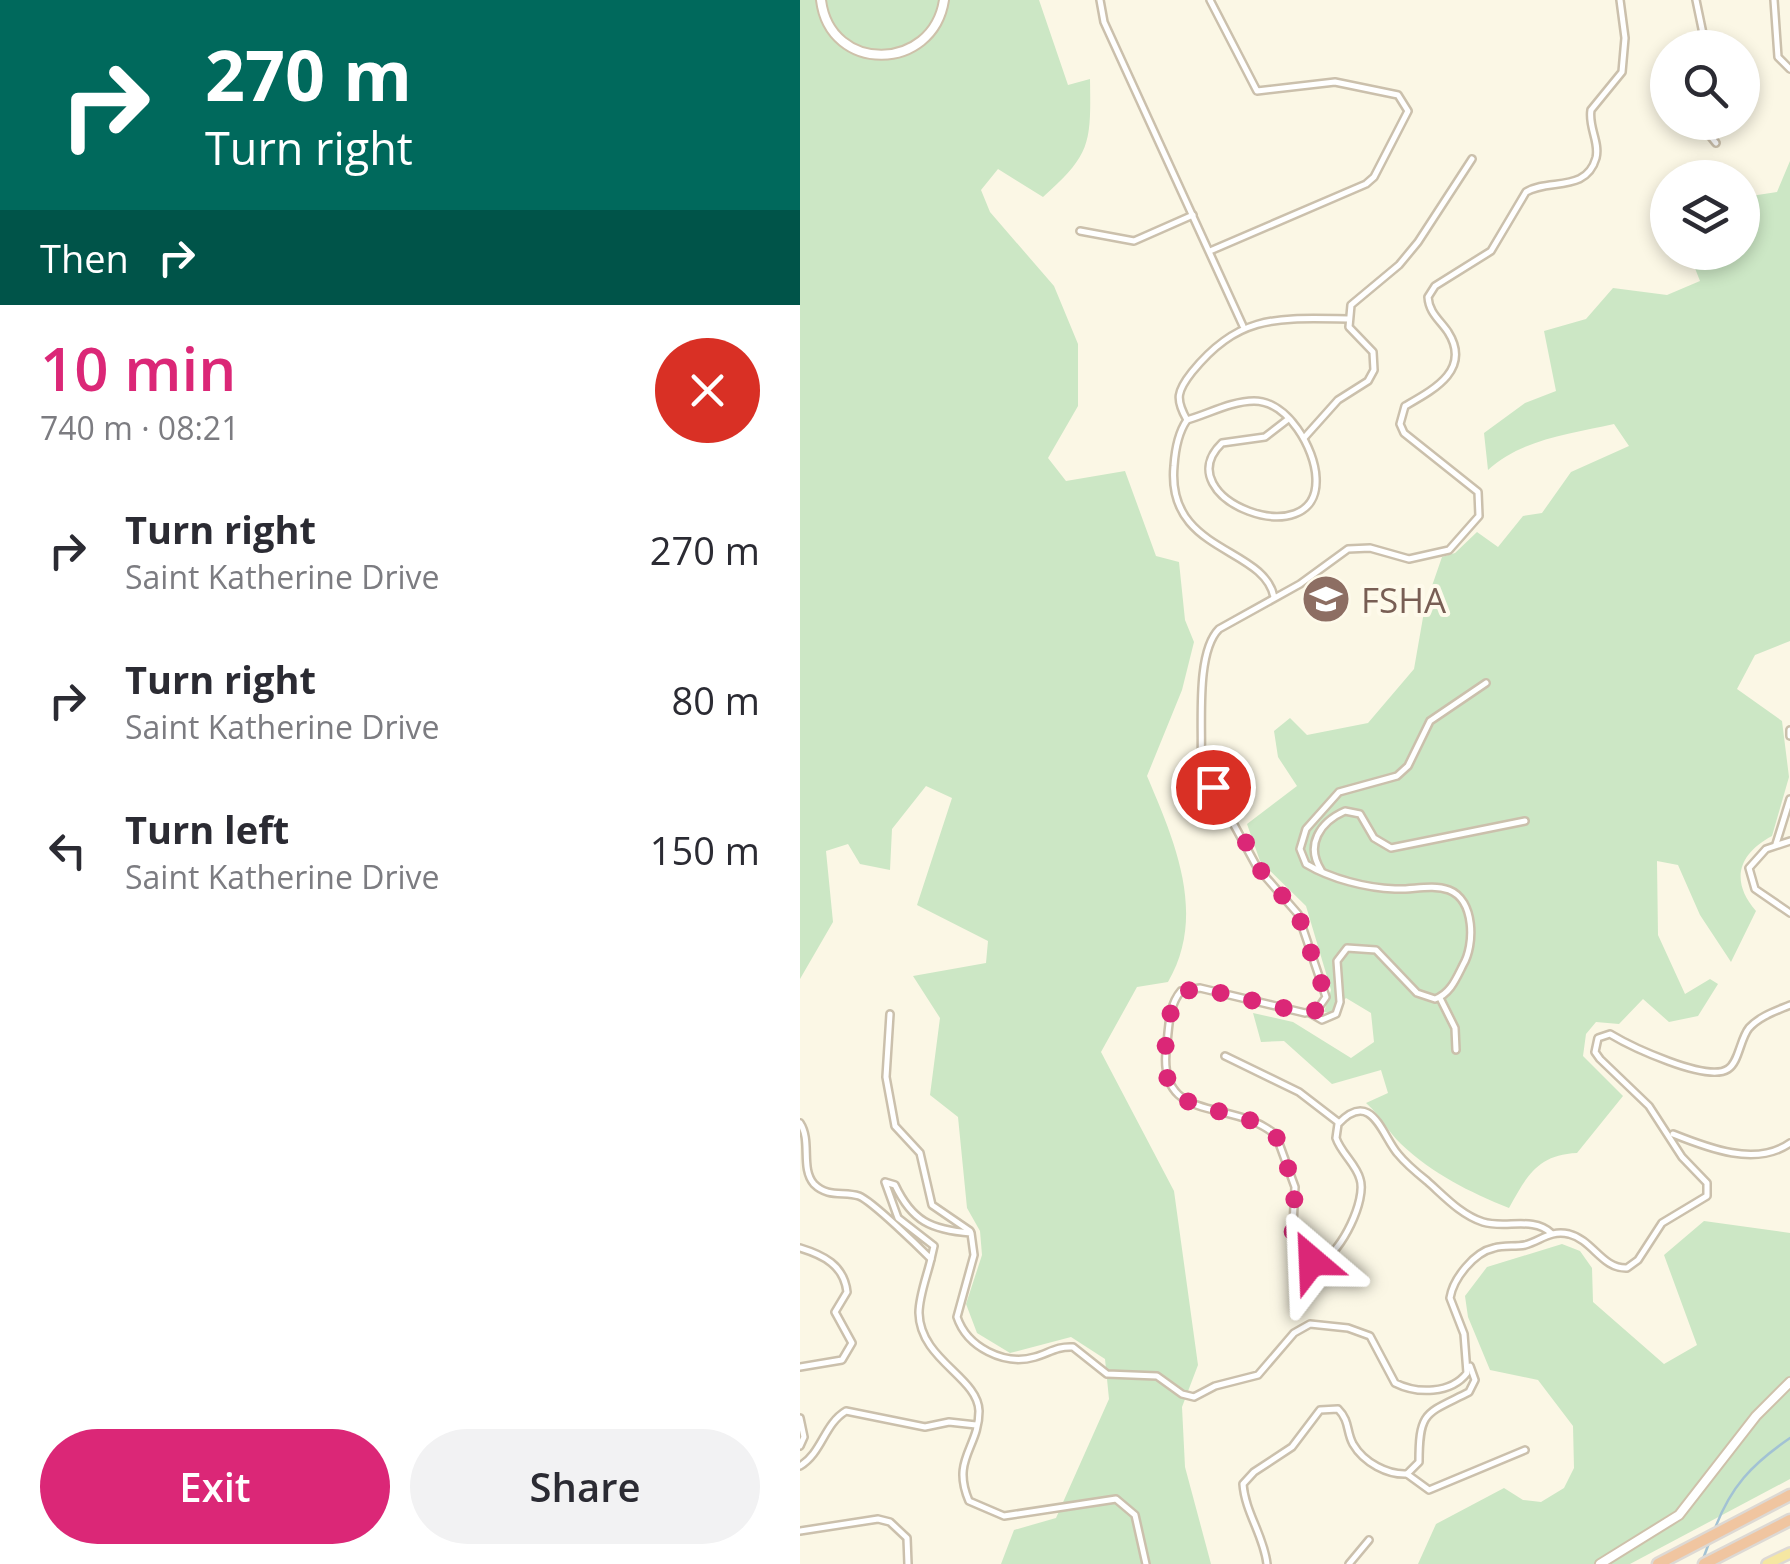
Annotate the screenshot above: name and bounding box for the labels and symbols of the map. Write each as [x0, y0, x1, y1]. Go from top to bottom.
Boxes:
school or university icon: FSHA [1300, 573, 1352, 625]
place label: FSHA [1361, 576, 1447, 623]
pin [1171, 745, 1256, 830]
position arrow [1260, 1209, 1364, 1313]

